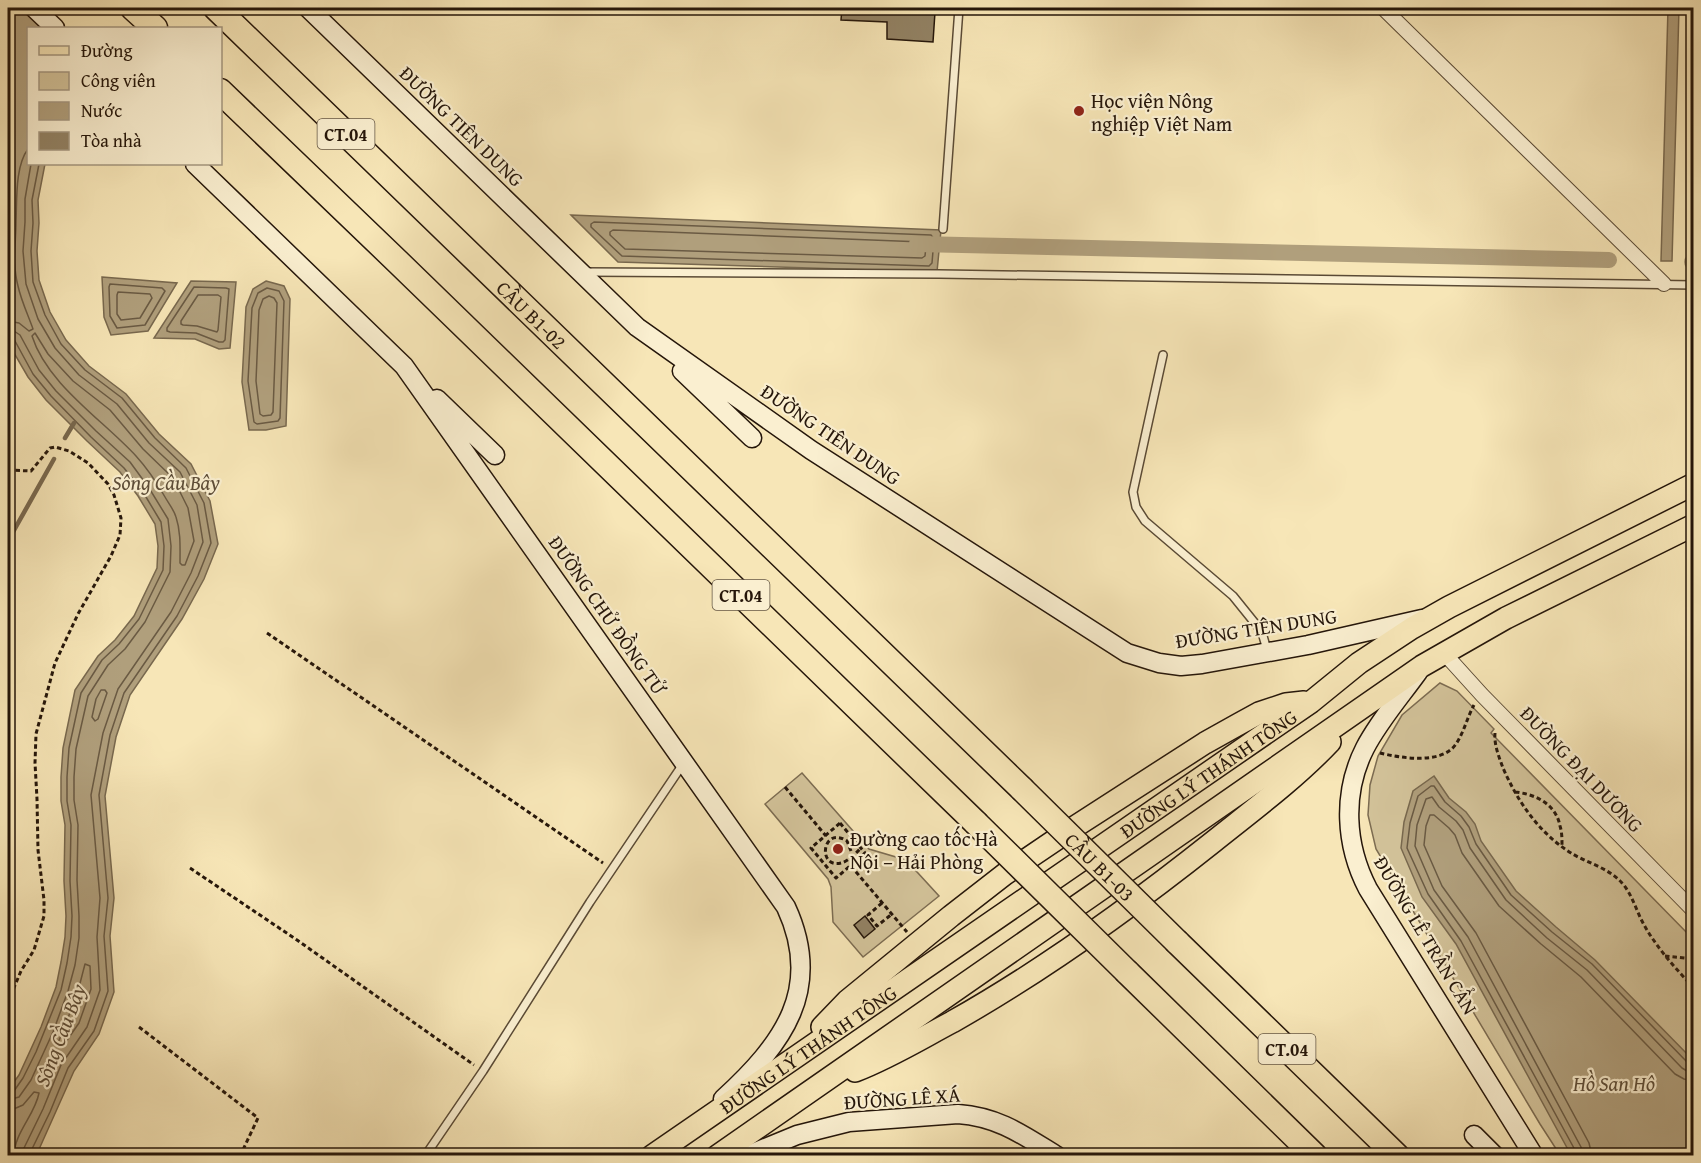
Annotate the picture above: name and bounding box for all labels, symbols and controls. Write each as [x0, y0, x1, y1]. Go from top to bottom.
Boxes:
legend [27, 27, 222, 165]
text: Đường [81, 37, 132, 64]
street label: ĐƯỜNG TIÊN DUNG [393, 59, 531, 193]
text: Công viên [81, 67, 156, 94]
place label: Học viện Nông nghiệp Việt Nam [1091, 86, 1233, 138]
text: Nước [81, 97, 122, 124]
marker: Học viện Nông nghiệp Việt Nam [1072, 104, 1086, 118]
road number: CT.04 [318, 119, 374, 149]
text: Tòa nhà [81, 127, 142, 154]
street label: CẦU B1-02 [490, 273, 574, 355]
street label: ĐƯỜNG TIÊN DUNG [755, 376, 907, 492]
water label: Sông Cầu Bây [112, 467, 220, 498]
street label: ĐƯỜNG CHỬ ĐỒNG TỬ [542, 529, 675, 702]
road number: CT.04 [712, 580, 770, 610]
street label: ĐƯỜNG TIÊN DUNG [1173, 601, 1339, 655]
street label: ĐƯỜNG ĐẠI DƯƠNG [1514, 699, 1650, 839]
street label: ĐƯỜNG LÝ THÁNH TÔNG [1113, 702, 1303, 844]
place label: Đường cao tốc Hà Nội – Hải Phòng [850, 824, 998, 876]
street label: CẦU B1-03 [1059, 825, 1142, 907]
marker: Đường cao tốc Hà Nội – Hải Phòng [831, 842, 845, 856]
street label: ĐƯỜNG LÊ TRẦN CẨN [1367, 850, 1486, 1020]
street label: ĐƯỜNG LÝ THÁNH TÔNG [713, 977, 902, 1120]
water label: Sông Cầu Bây [26, 979, 94, 1091]
road number: CT.04 [1258, 1034, 1316, 1064]
water label: Hồ San Hô [1572, 1068, 1655, 1099]
street label: ĐƯỜNG LÊ XÁ [843, 1079, 961, 1117]

